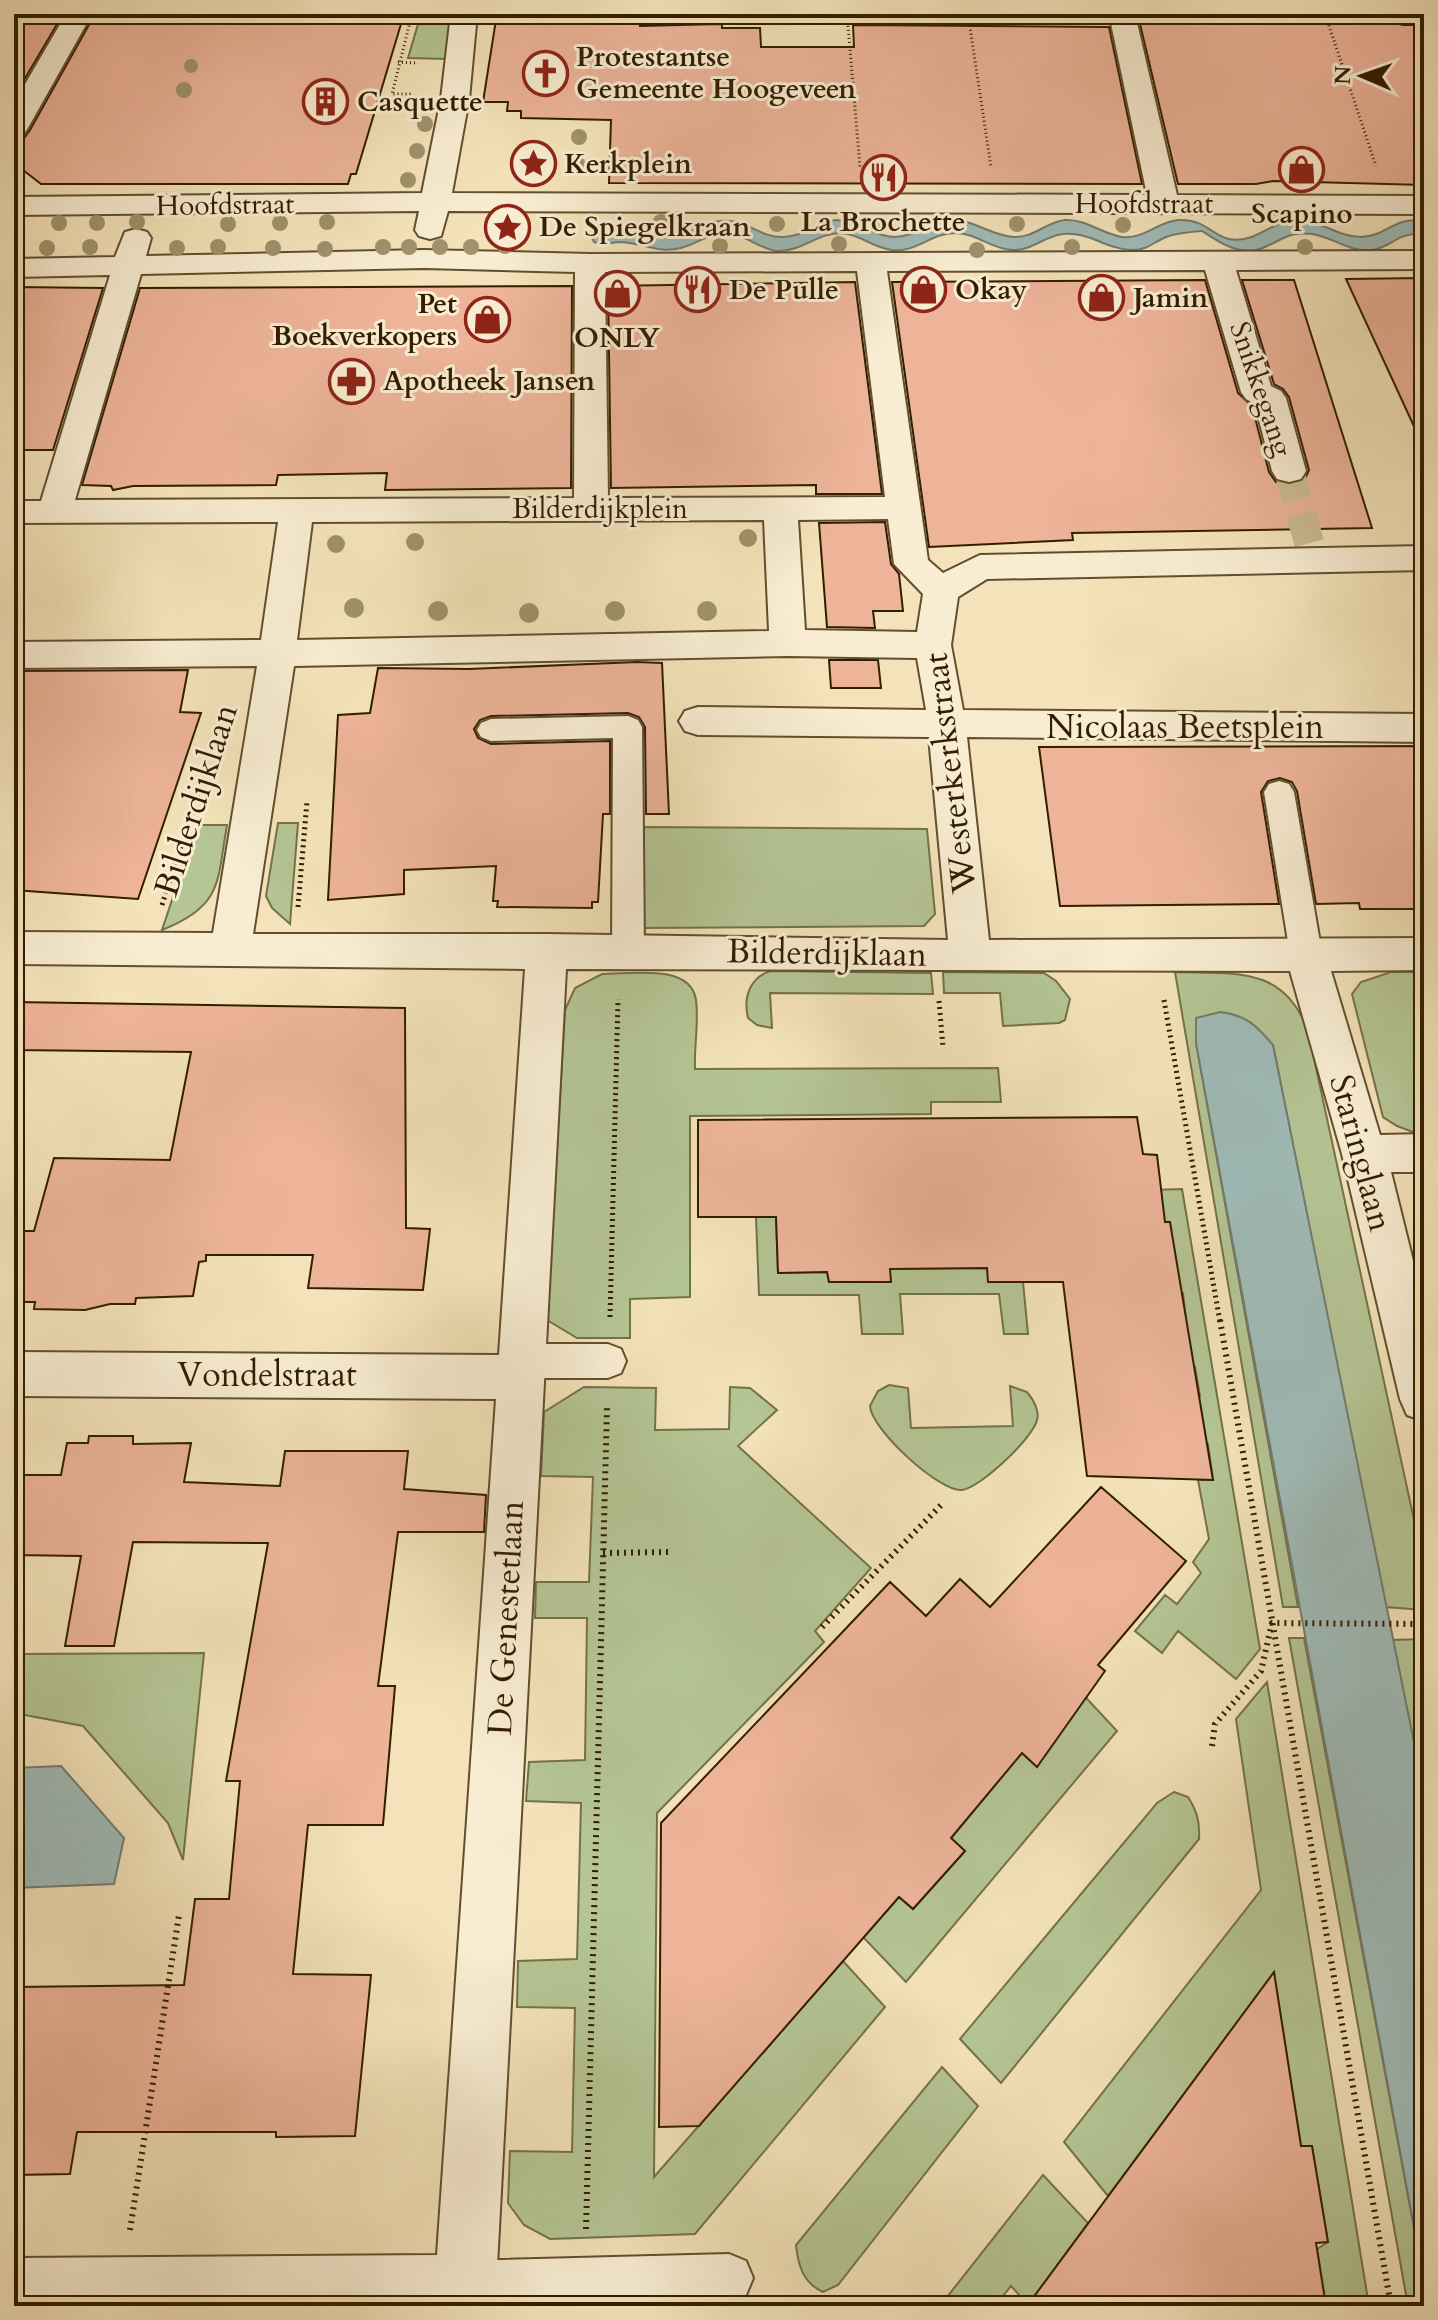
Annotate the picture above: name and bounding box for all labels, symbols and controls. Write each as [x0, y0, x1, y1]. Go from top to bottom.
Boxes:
north arrow [1322, 36, 1402, 116]
place label: Protestantse Gemeente Hoogeveen [576, 38, 856, 108]
church icon: Protestantse Gemeente Hoogeveen [521, 49, 569, 97]
text: N [1328, 65, 1358, 85]
building icon: Casquette [302, 78, 350, 126]
place label: Casquette [357, 83, 483, 121]
place icon: Kerkplein [509, 140, 557, 188]
place label: Kerkplein [564, 145, 692, 183]
shop icon: Scapino [1278, 146, 1326, 194]
restaurant icon: La Brochette [859, 153, 907, 201]
street label: Hoofdstraat [155, 185, 295, 225]
street label: Hoofdstraat [1075, 185, 1213, 223]
place label: Scapino [1251, 195, 1353, 233]
place icon: De Spiegelkraan [484, 203, 532, 251]
place label: La Brochette [800, 203, 966, 241]
place label: De Spiegelkraan [539, 208, 750, 246]
restaurant icon: De Pulle [674, 266, 722, 314]
shop icon: Okay [900, 266, 948, 314]
shop icon: ONLY [593, 270, 641, 318]
place label: De Pulle [729, 271, 839, 309]
place label: Okay [955, 271, 1027, 309]
shop icon: Jamin [1078, 274, 1126, 322]
place label: Jamin [1129, 279, 1208, 317]
place label: Pet Boekverkopers [272, 285, 457, 355]
shop icon: Pet Boekverkopers [464, 296, 512, 344]
street label: Snikkegang [1220, 317, 1302, 462]
place label: ONLY [574, 319, 661, 357]
pharmacy icon: Apotheek Jansen [328, 357, 376, 405]
place label: Apotheek Jansen [383, 362, 595, 400]
street label: Bilderdijkplein [512, 490, 688, 528]
street label: Westerkerkstraat [912, 650, 988, 897]
street label: Bilderdijklaan [143, 698, 249, 902]
street label: Nicolaas Beetsplein [1046, 704, 1324, 750]
street label: Bilderdijklaan [727, 928, 927, 978]
street label: Staringlaan [1318, 1070, 1404, 1236]
street label: Vondelstraat [177, 1352, 357, 1398]
street label: De Genestetlaan [477, 1499, 535, 1737]

